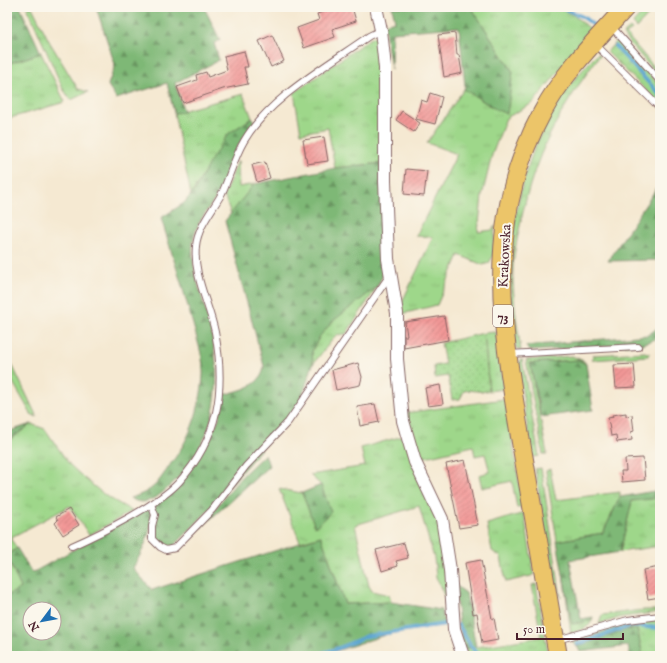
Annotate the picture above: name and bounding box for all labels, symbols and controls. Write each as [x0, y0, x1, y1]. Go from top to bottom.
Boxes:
street label: Krakowska [494, 223, 516, 288]
road number: 73 [493, 305, 513, 327]
north arrow [22, 601, 62, 641]
scale bar [517, 615, 623, 641]
text: N [26, 618, 43, 634]
text: 50 m [523, 622, 545, 637]

